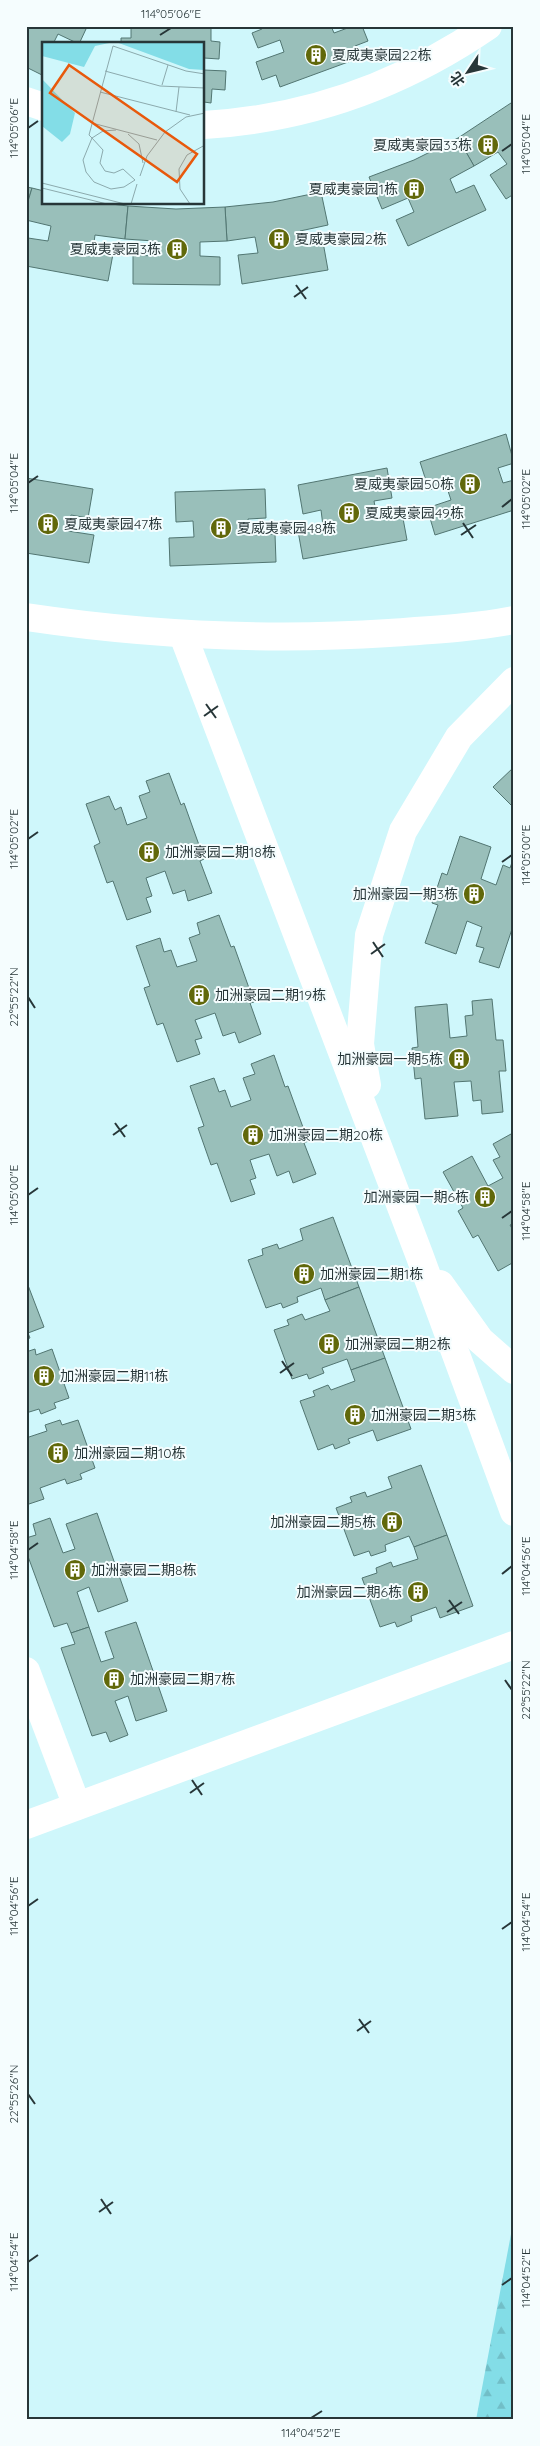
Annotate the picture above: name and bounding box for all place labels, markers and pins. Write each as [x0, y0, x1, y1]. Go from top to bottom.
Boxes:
building icon: 夏威夷豪园22栋 [304, 43, 328, 67]
place label: 夏威夷豪园22栋 [332, 46, 432, 64]
building icon: 夏威夷豪园33栋 [476, 133, 500, 157]
place label: 夏威夷豪园33栋 [373, 136, 472, 154]
building icon: 夏威夷豪园1栋 [402, 177, 426, 201]
place label: 夏威夷豪园1栋 [309, 180, 398, 198]
building icon: 夏威夷豪园2栋 [267, 227, 291, 251]
place label: 夏威夷豪园2栋 [295, 230, 387, 248]
building icon: 夏威夷豪园3栋 [165, 237, 189, 261]
place label: 夏威夷豪园3栋 [70, 240, 161, 258]
building icon: 夏威夷豪园50栋 [458, 472, 482, 496]
place label: 夏威夷豪园50栋 [354, 475, 454, 493]
building icon: 夏威夷豪园49栋 [337, 501, 361, 525]
place label: 夏威夷豪园49栋 [365, 504, 464, 522]
building icon: 夏威夷豪园47栋 [36, 512, 60, 536]
place label: 夏威夷豪园47栋 [64, 515, 162, 533]
building icon: 夏威夷豪园48栋 [209, 516, 233, 540]
place label: 夏威夷豪园48栋 [237, 519, 336, 537]
building icon: 加洲豪园二期18栋 [137, 840, 161, 864]
place label: 加洲豪园二期18栋 [165, 843, 276, 861]
building icon: 加洲豪园一期3栋 [462, 882, 486, 906]
place label: 加洲豪园一期3栋 [353, 885, 458, 903]
building icon: 加洲豪园二期19栋 [187, 983, 211, 1007]
place label: 加洲豪园二期19栋 [215, 986, 326, 1004]
building icon: 加洲豪园一期5栋 [447, 1047, 471, 1071]
place label: 加洲豪园一期5栋 [337, 1050, 443, 1068]
building icon: 加洲豪园二期20栋 [241, 1123, 265, 1147]
place label: 加洲豪园二期20栋 [269, 1126, 383, 1144]
building icon: 加洲豪园一期6栋 [473, 1185, 497, 1209]
place label: 加洲豪园一期6栋 [363, 1188, 469, 1206]
building icon: 加洲豪园二期1栋 [292, 1262, 316, 1286]
place label: 加洲豪园二期1栋 [320, 1265, 423, 1283]
building icon: 加洲豪园二期2栋 [317, 1332, 341, 1356]
place label: 加洲豪园二期2栋 [345, 1335, 451, 1353]
building icon: 加洲豪园二期11栋 [32, 1364, 56, 1388]
place label: 加洲豪园二期11栋 [60, 1367, 168, 1385]
building icon: 加洲豪园二期3栋 [343, 1403, 367, 1427]
place label: 加洲豪园二期3栋 [371, 1406, 476, 1424]
building icon: 加洲豪园二期10栋 [46, 1441, 70, 1465]
place label: 加洲豪园二期10栋 [74, 1444, 186, 1462]
building icon: 加洲豪园二期5栋 [380, 1510, 404, 1534]
place label: 加洲豪园二期5栋 [270, 1513, 376, 1531]
building icon: 加洲豪园二期8栋 [63, 1558, 87, 1582]
place label: 加洲豪园二期8栋 [91, 1561, 197, 1579]
building icon: 加洲豪园二期6栋 [406, 1580, 430, 1604]
place label: 加洲豪园二期6栋 [296, 1583, 402, 1601]
building icon: 加洲豪园二期7栋 [102, 1667, 126, 1691]
place label: 加洲豪园二期7栋 [130, 1670, 235, 1688]

